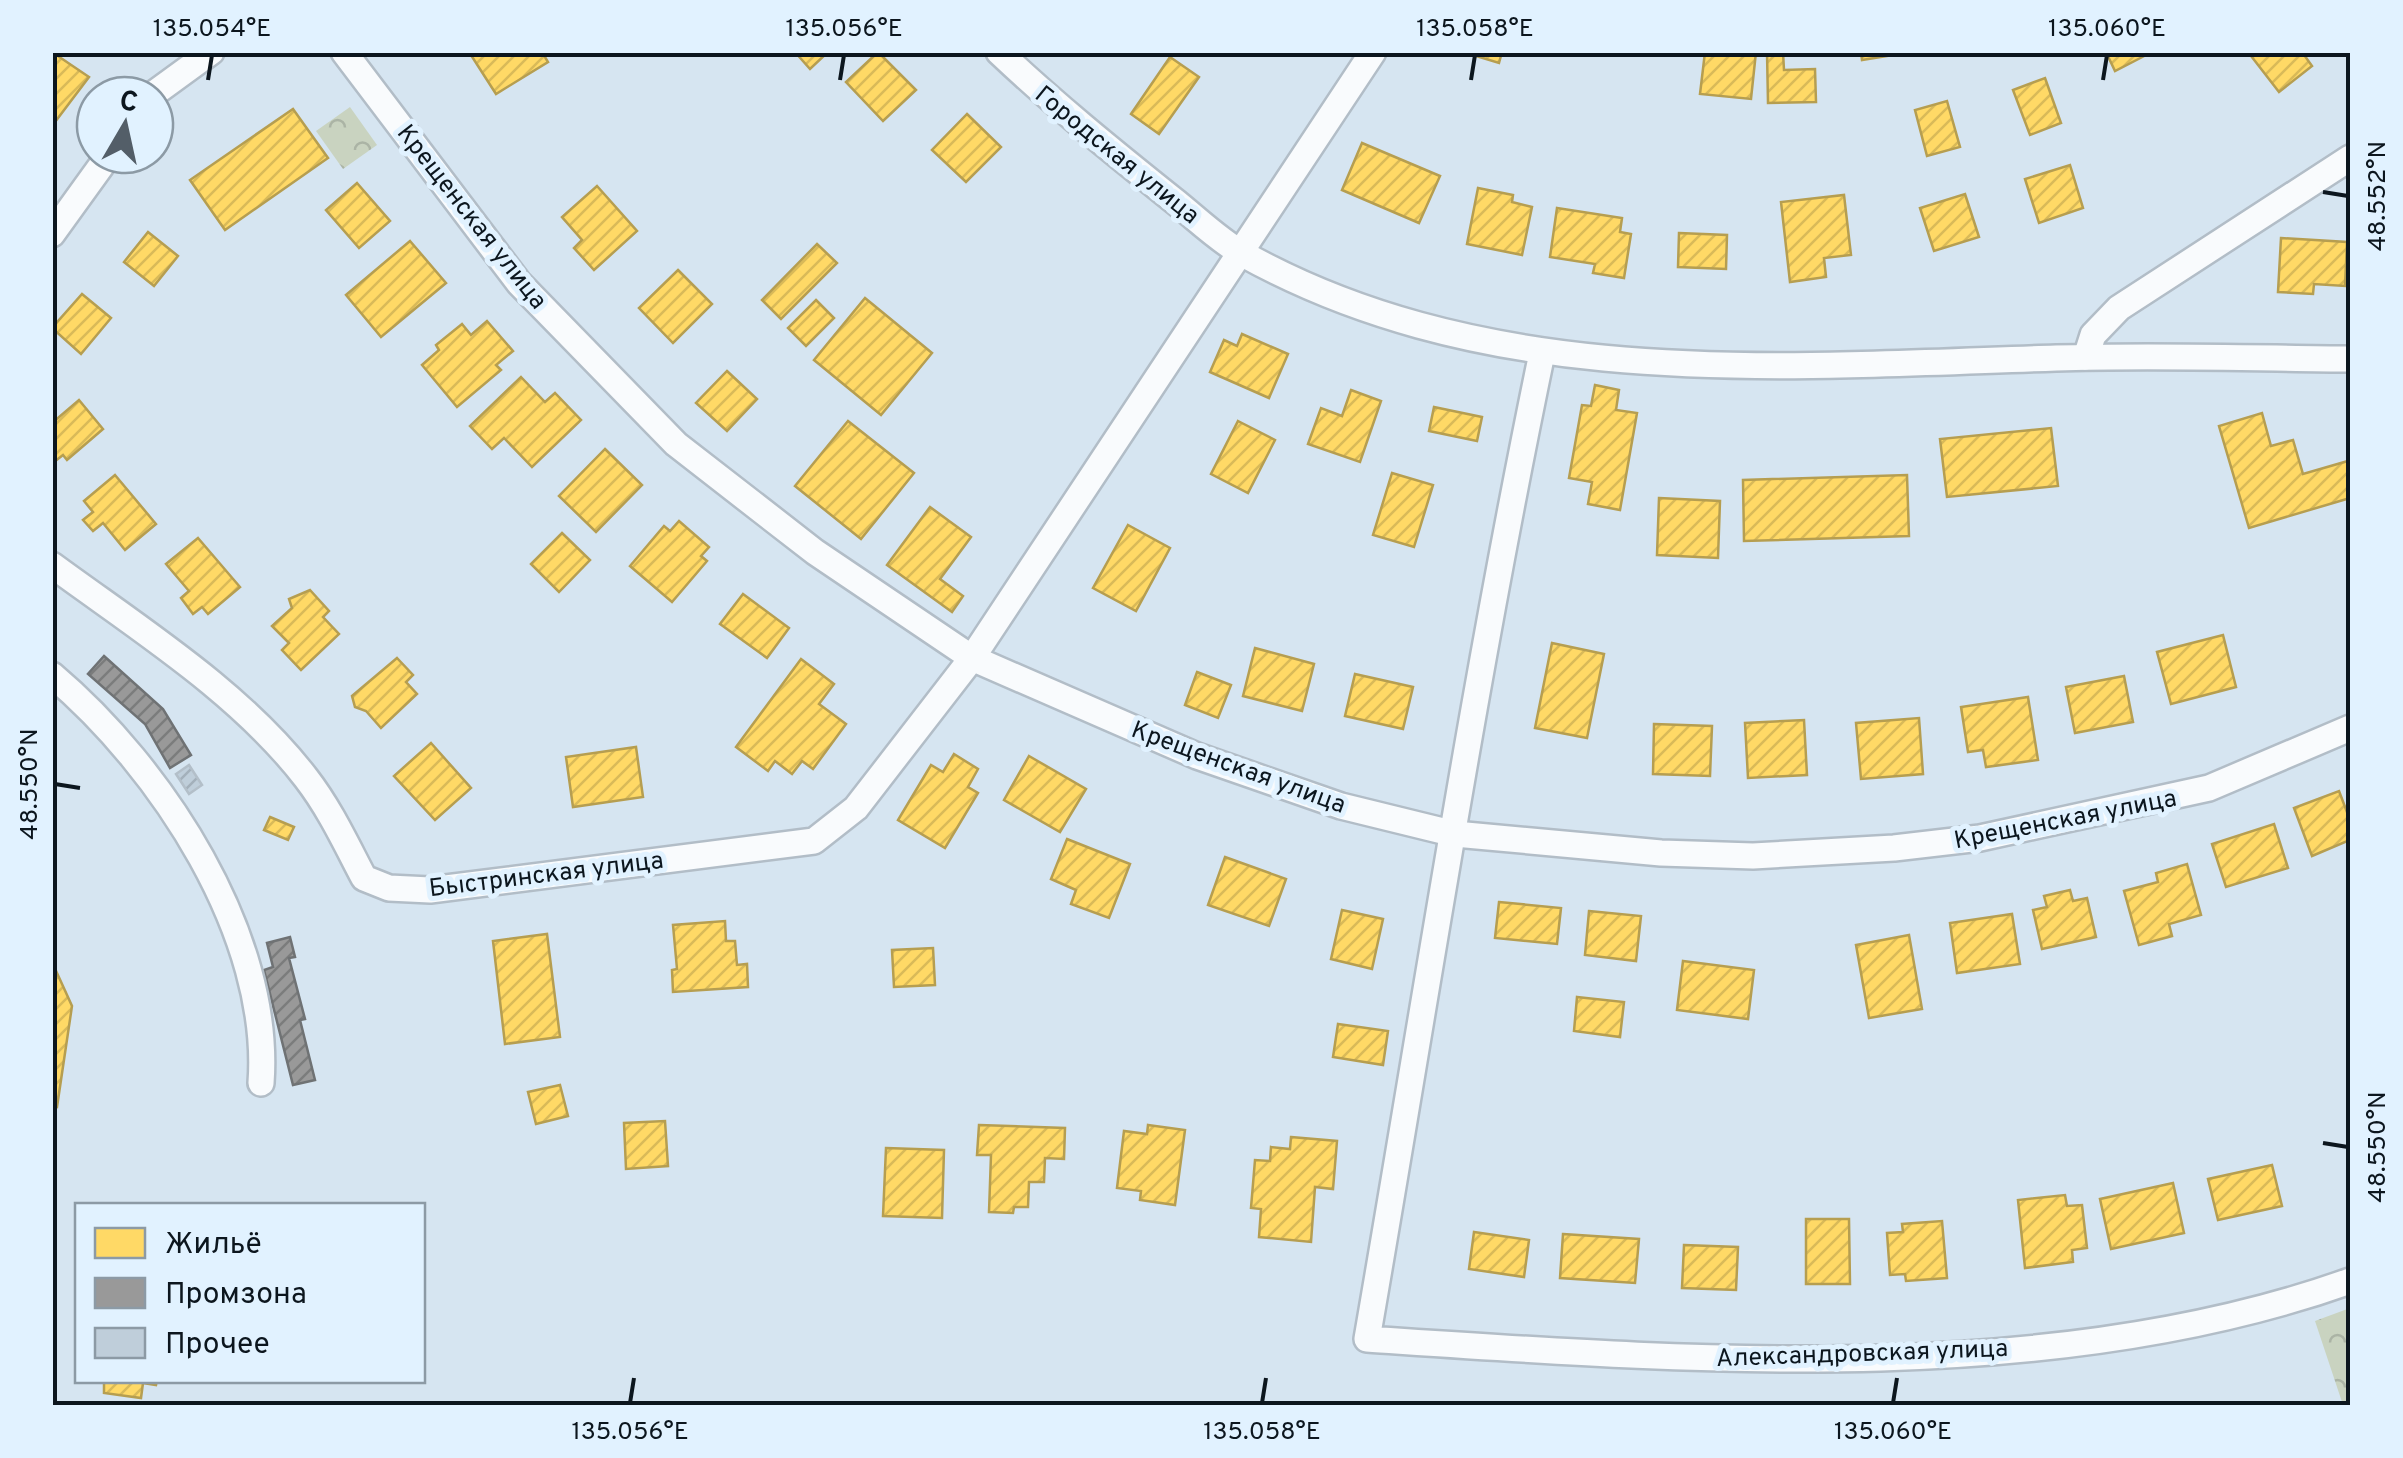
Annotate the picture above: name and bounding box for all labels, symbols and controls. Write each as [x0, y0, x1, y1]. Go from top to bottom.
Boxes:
text: 135.054°E [153, 14, 271, 46]
text: 135.056°E [785, 14, 903, 46]
text: 135.058°E [1416, 14, 1534, 46]
text: 135.060°E [2048, 14, 2166, 46]
north arrow [75, 75, 175, 175]
street label: Городская улица [1027, 80, 1205, 233]
text: С [117, 84, 140, 122]
street label: Крещенская улица [388, 119, 553, 317]
text: 48.552°N [2363, 141, 2395, 251]
street label: Крещенская улица [1126, 715, 1350, 823]
text: 48.550°N [15, 728, 47, 840]
street label: Крещенская улица [1952, 784, 2180, 858]
street label: Быстринская улица [427, 846, 666, 906]
text: 48.550°N [2363, 1091, 2395, 1203]
legend [75, 1203, 425, 1383]
text: Жильё [165, 1227, 262, 1264]
text: Промзона [165, 1277, 307, 1314]
text: Прочее [165, 1327, 270, 1364]
street label: Александровская улица [1716, 1334, 2009, 1376]
text: 135.056°E [571, 1417, 689, 1449]
text: 135.058°E [1203, 1417, 1321, 1449]
text: 135.060°E [1834, 1417, 1952, 1449]

